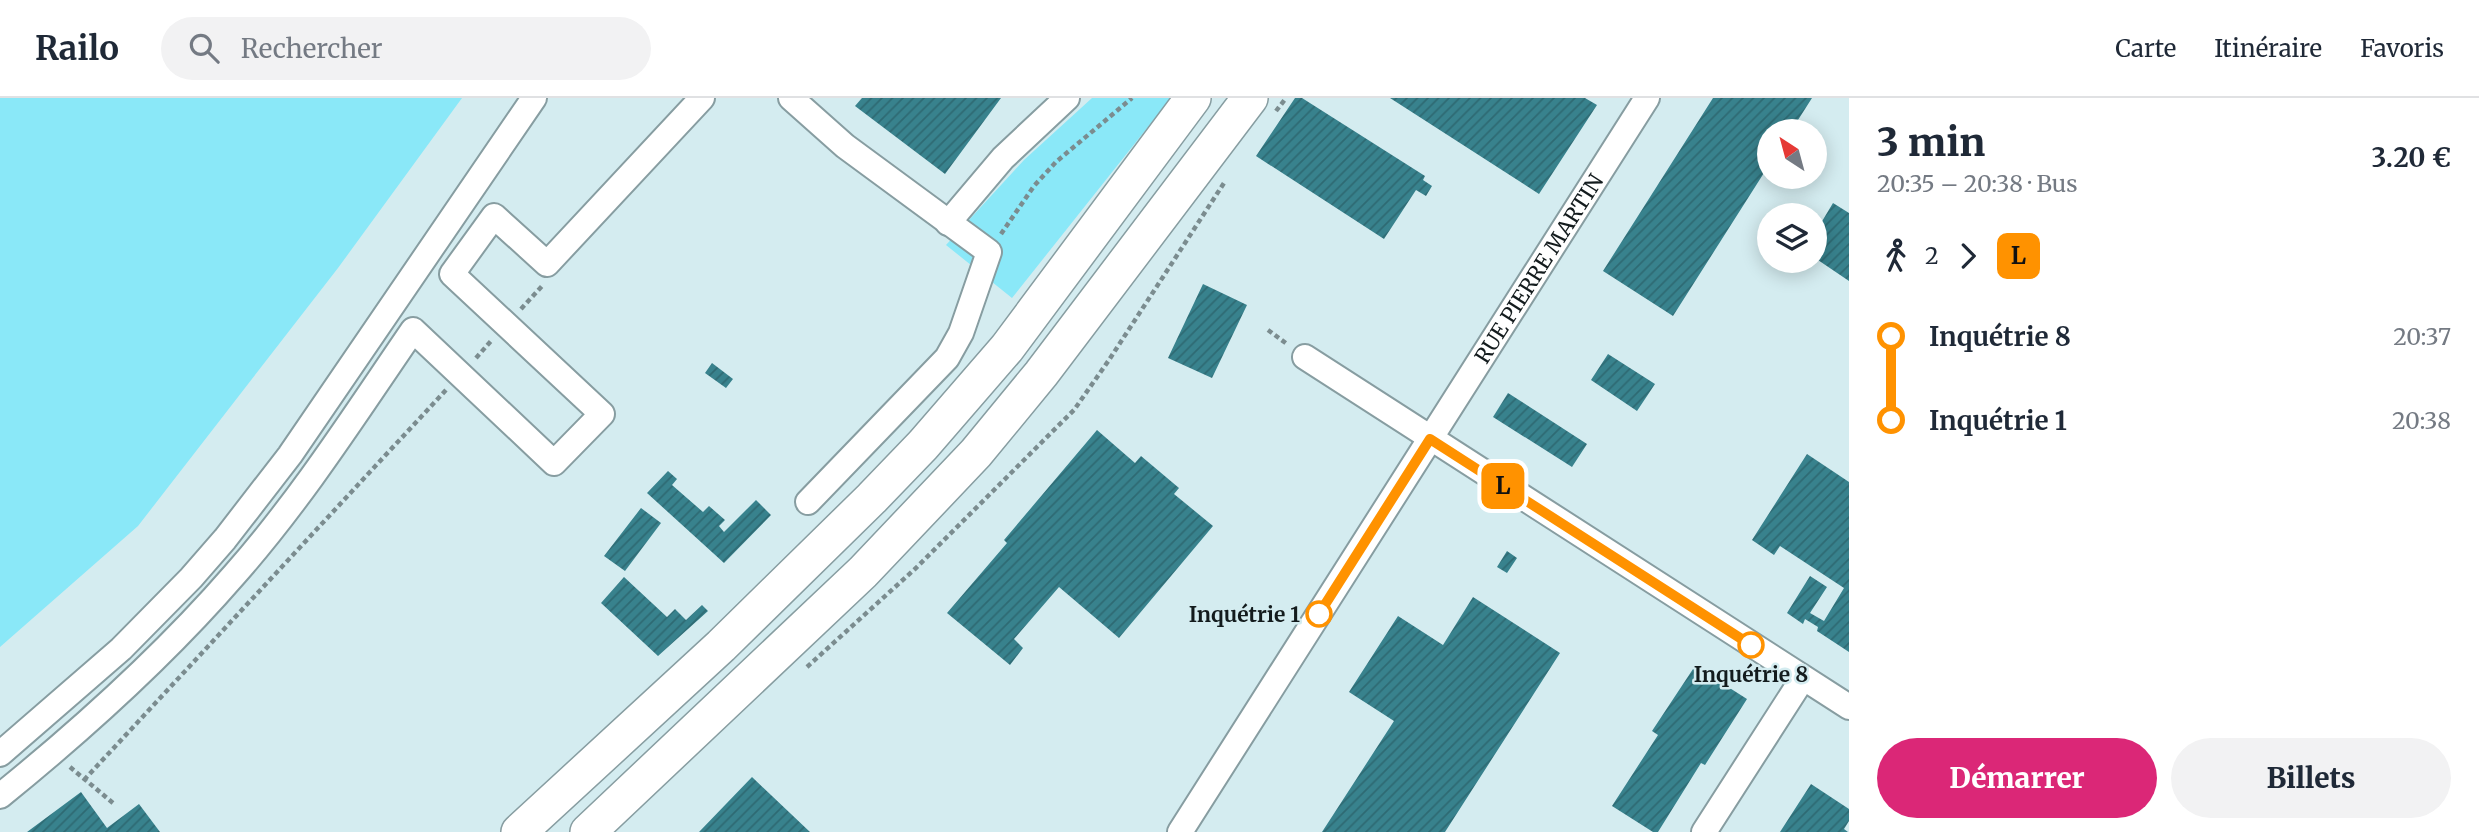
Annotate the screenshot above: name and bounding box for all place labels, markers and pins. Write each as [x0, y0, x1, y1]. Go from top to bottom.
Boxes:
place label: Inquétrie 1 [1189, 601, 1300, 628]
marker: Inquétrie 1 [1306, 601, 1332, 627]
marker: Inquétrie 8 [1738, 632, 1764, 658]
place label: Inquétrie 8 [1694, 661, 1808, 688]

